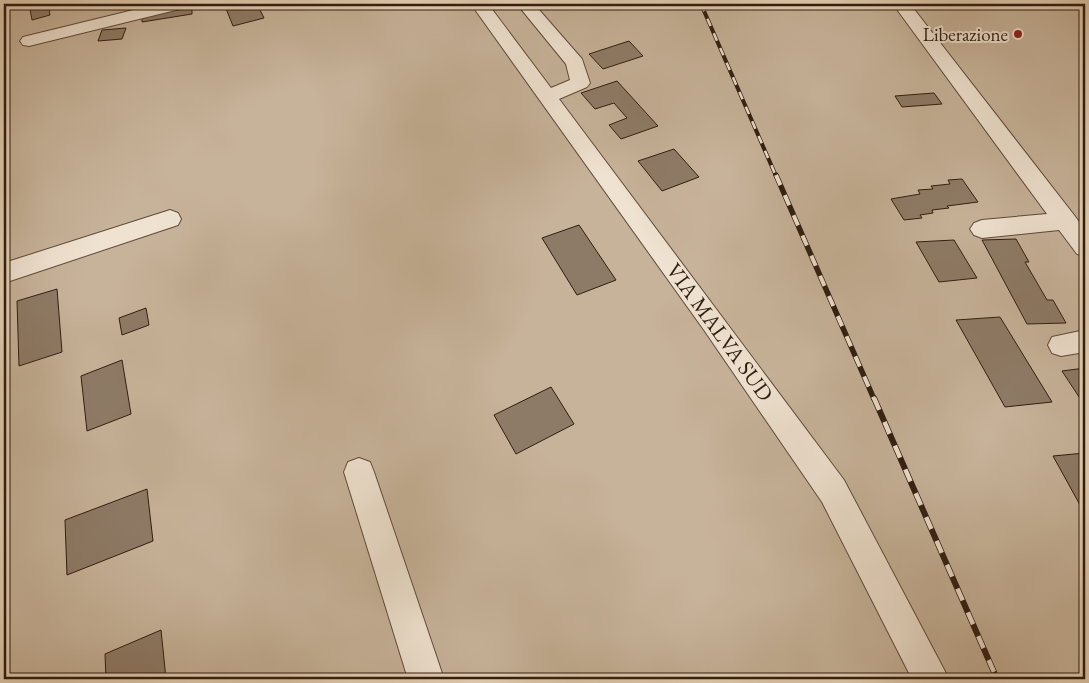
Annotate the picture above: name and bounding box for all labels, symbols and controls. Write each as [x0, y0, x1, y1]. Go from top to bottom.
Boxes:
place label: Liberazione [923, 22, 1008, 47]
marker: Liberazione [1012, 28, 1024, 40]
street label: VIA MALVA SUD [660, 257, 780, 407]

